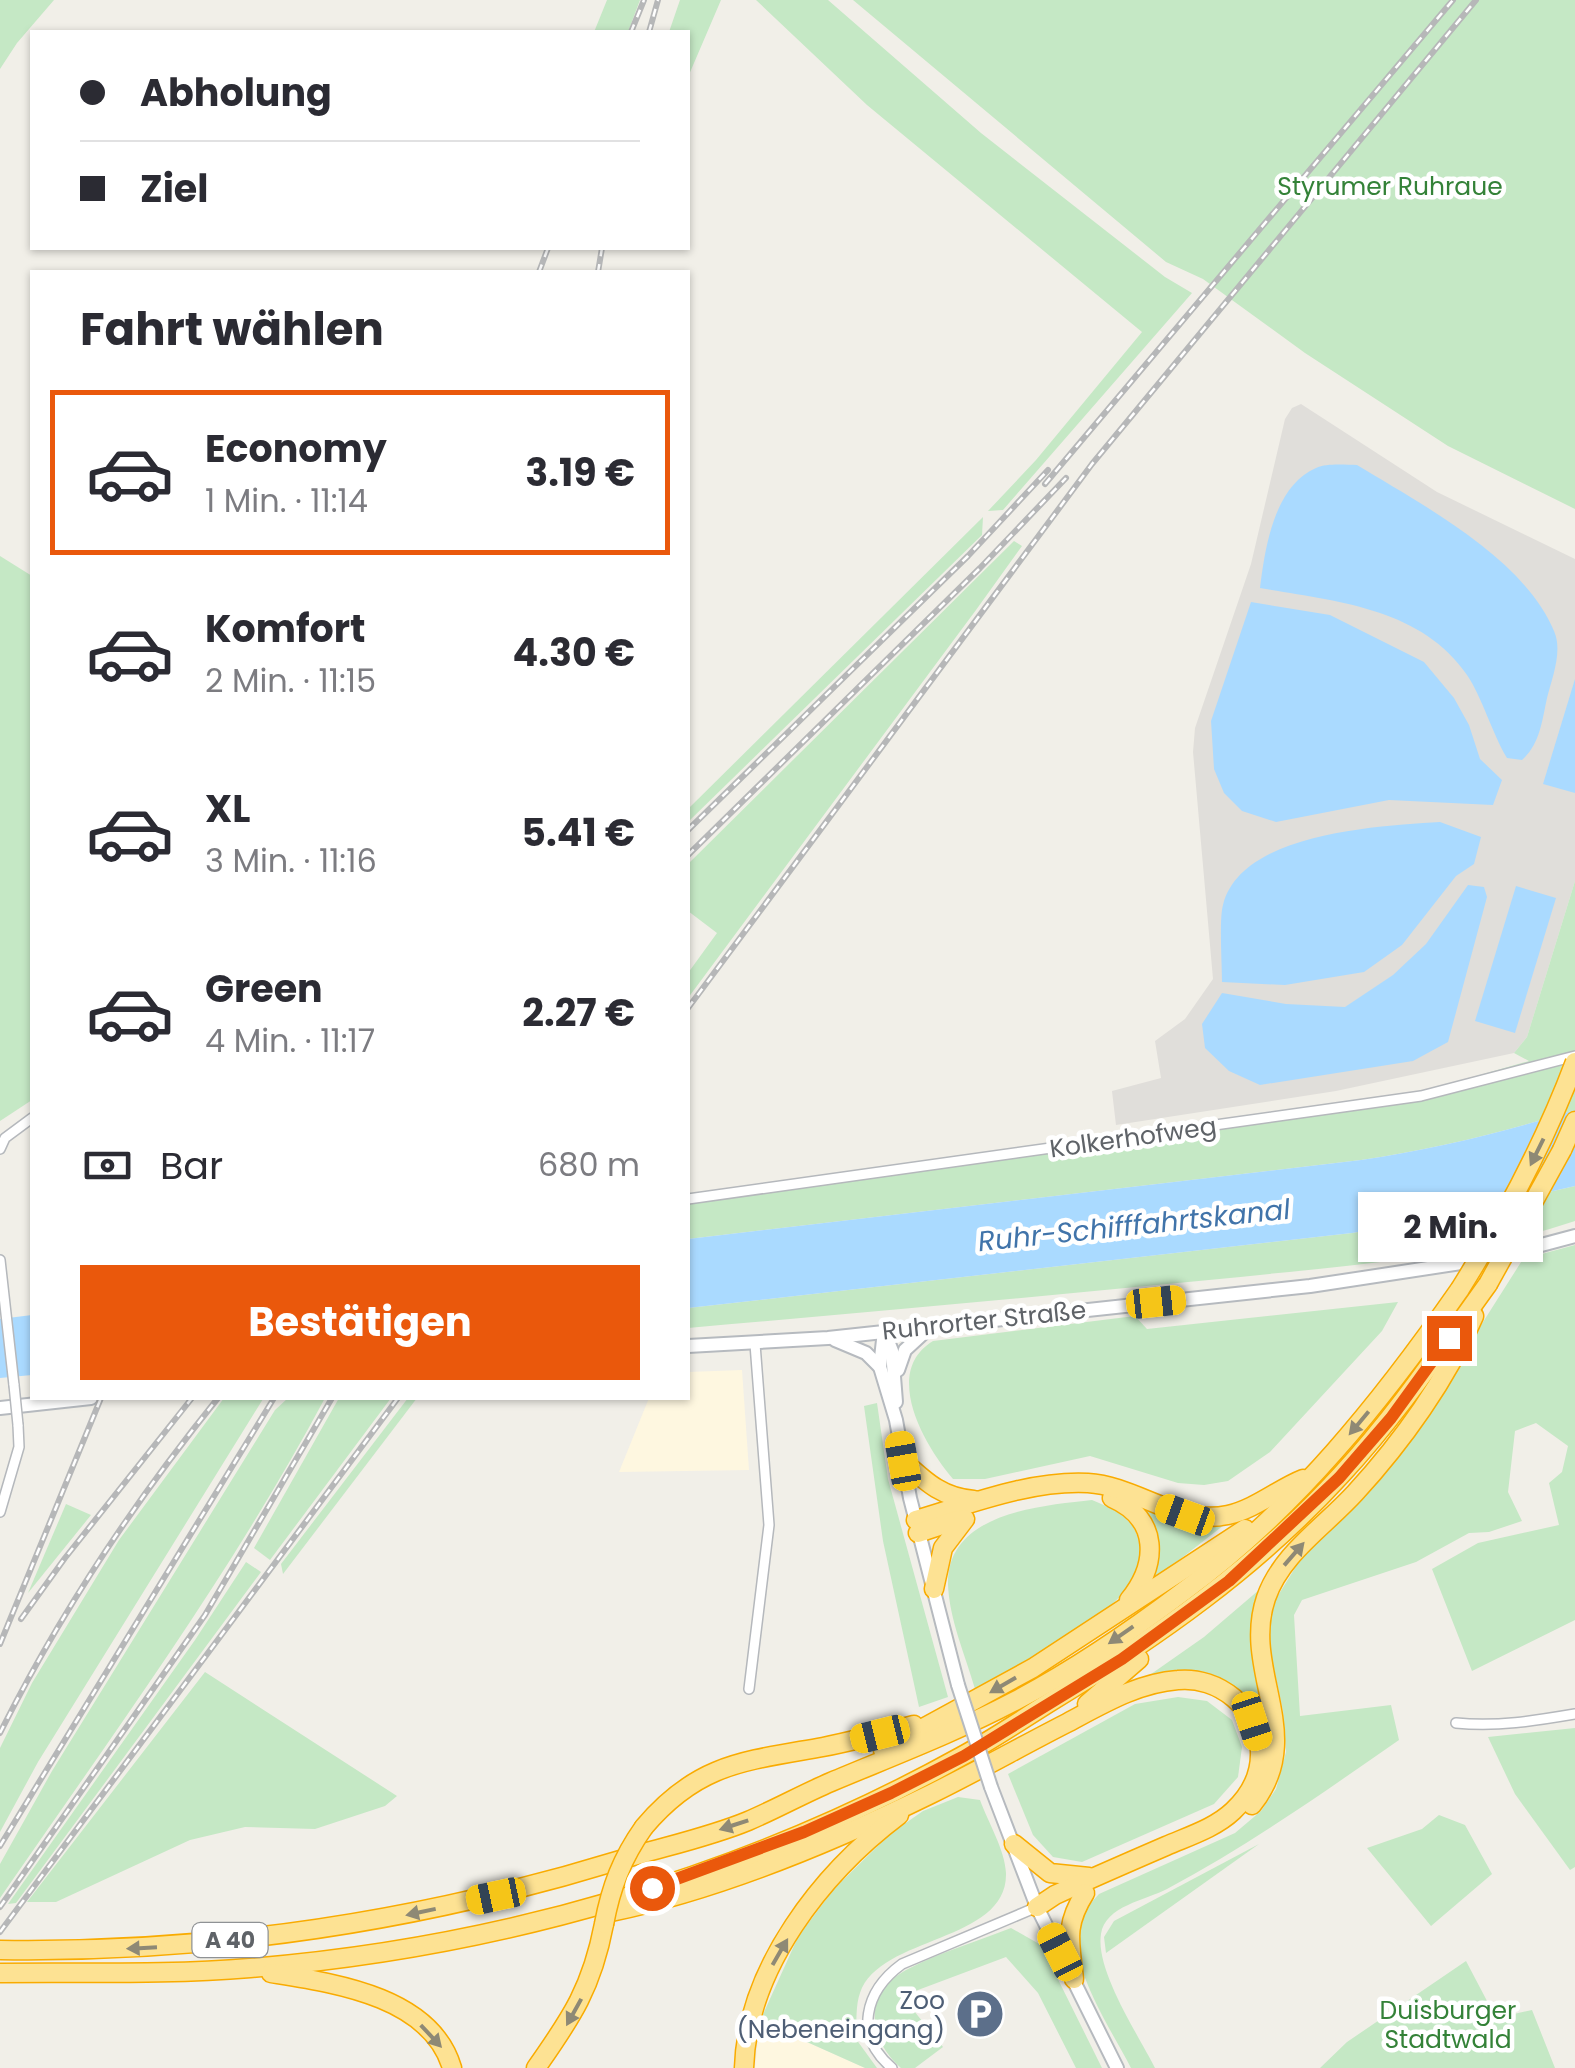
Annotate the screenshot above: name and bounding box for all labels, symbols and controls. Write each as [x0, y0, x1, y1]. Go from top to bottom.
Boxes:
text: Abholung [140, 66, 332, 119]
text: Ziel [140, 162, 208, 215]
park label: Styrumer Ruhraue [1277, 169, 1503, 204]
text: Fahrt wählen [80, 298, 384, 361]
text: Economy [205, 422, 387, 475]
icon: car [85, 428, 175, 518]
text: 3.19 € [525, 446, 635, 499]
text: 1 Min. · 11:14 [205, 478, 368, 523]
text: Komfort [205, 602, 366, 655]
icon: car [85, 608, 175, 698]
text: 4.30 € [512, 626, 635, 679]
text: 2 Min. · 11:15 [205, 658, 376, 703]
text: XL [205, 782, 250, 835]
icon: car [85, 788, 175, 878]
text: 5.41 € [521, 806, 635, 859]
text: 3 Min. · 11:16 [205, 838, 377, 883]
text: Green [205, 962, 323, 1015]
icon: car [85, 968, 175, 1058]
text: 2.27 € [522, 986, 635, 1039]
text: 4 Min. · 11:17 [205, 1018, 375, 1063]
street label: Kolkerhofweg [1047, 1108, 1219, 1167]
one-way arrow [1528, 1137, 1545, 1166]
icon: cash [80, 1138, 135, 1193]
text: Bar [160, 1139, 223, 1192]
text: 680 m [538, 1142, 640, 1187]
water label: Ruhr-Schifffahrtskanal [976, 1190, 1292, 1261]
callout: 2 Min. [1356, 1193, 1542, 1263]
text: 2 Min. [1403, 1204, 1498, 1249]
button: Bestätigen [80, 1265, 640, 1380]
car [1125, 1284, 1187, 1320]
street label: Ruhrorter Straße [880, 1292, 1088, 1349]
route end [1427, 1316, 1472, 1361]
one-way arrow [1349, 1410, 1371, 1435]
car [883, 1429, 923, 1493]
car [1152, 1491, 1218, 1539]
one-way arrow [1283, 1542, 1305, 1567]
one-way arrow [1108, 1625, 1135, 1644]
one-way arrow [989, 1675, 1017, 1693]
car [1228, 1688, 1276, 1754]
car [847, 1712, 913, 1756]
one-way arrow [718, 1819, 748, 1834]
route start [630, 1866, 675, 1911]
car [464, 1875, 528, 1917]
one-way arrow [405, 1905, 436, 1920]
car [1033, 1918, 1087, 1986]
road number: A 40 [192, 1923, 268, 1957]
one-way arrow [771, 1938, 788, 1966]
one-way arrow [126, 1940, 158, 1956]
place label: Zoo (Nebeneingang) [736, 1983, 945, 2047]
parking icon: Zoo (Nebeneingang) [954, 1988, 1006, 2040]
park label: Duisburger Stadtwald [1380, 1993, 1516, 2057]
one-way arrow [566, 1998, 584, 2026]
one-way arrow [419, 2023, 442, 2047]

